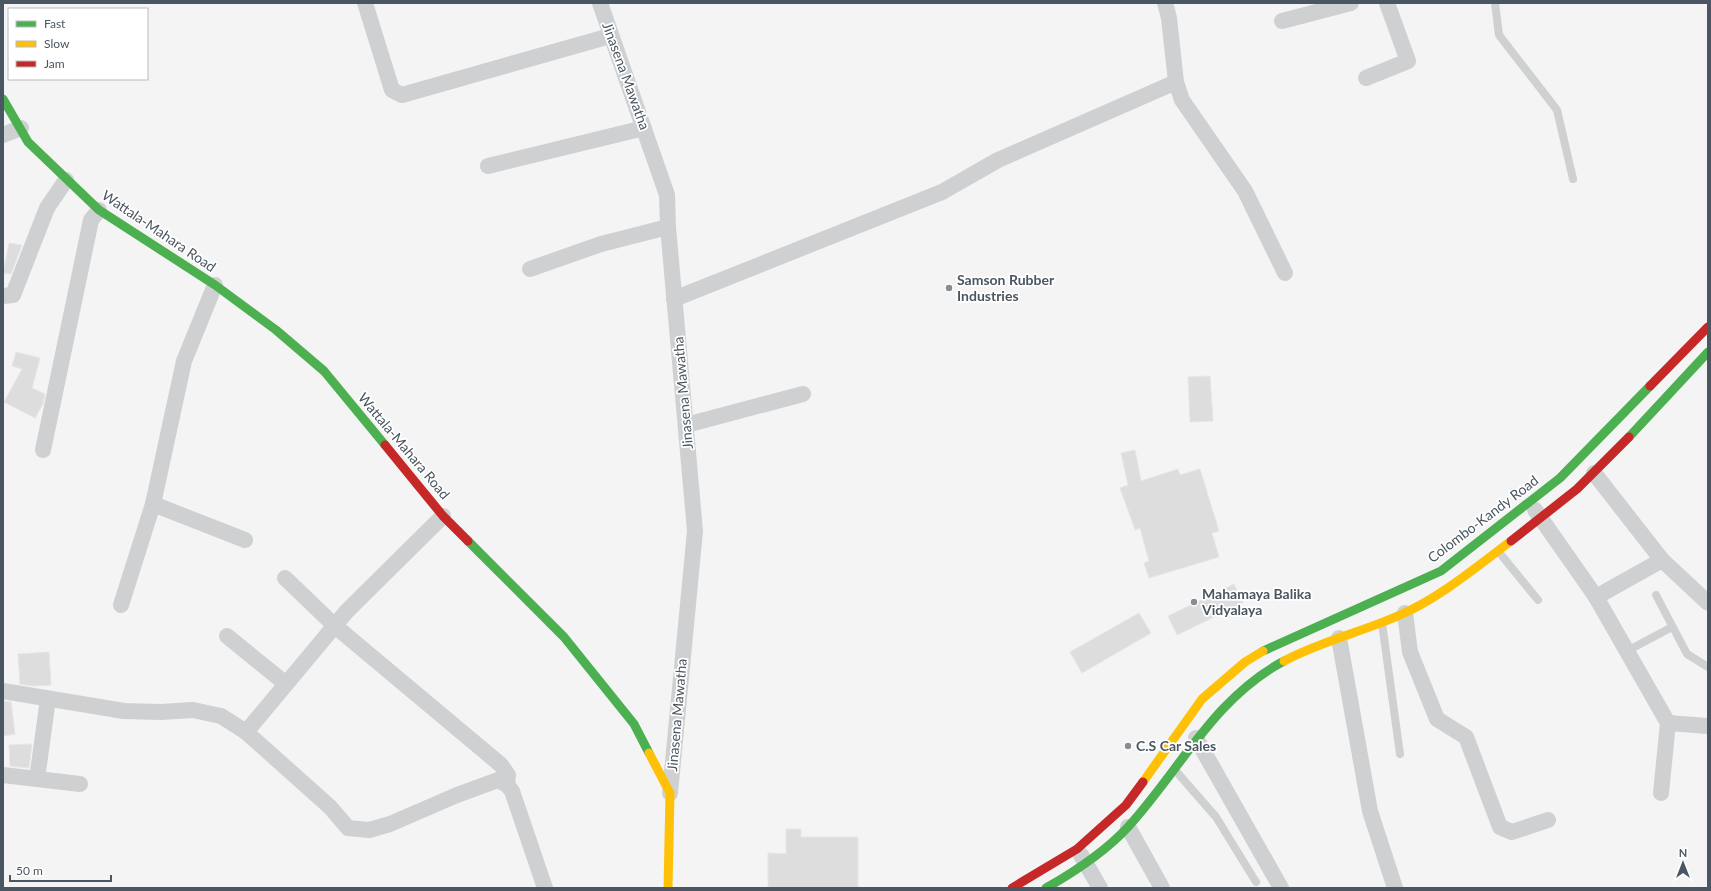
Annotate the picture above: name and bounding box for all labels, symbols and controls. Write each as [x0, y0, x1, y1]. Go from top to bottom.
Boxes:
legend [8, 8, 148, 80]
text: Fast [44, 16, 66, 31]
street label: Jinasena Mawatha [599, 20, 654, 132]
text: Slow [44, 36, 70, 51]
text: Jam [44, 56, 65, 71]
street label: Wattala-Mahara Road [99, 186, 219, 275]
place label: Samson Rubber Industries [957, 271, 1055, 304]
marker: Samson Rubber Industries [944, 283, 954, 293]
street label: Jinasena Mawatha [669, 336, 696, 450]
street label: Wattala-Mahara Road [355, 389, 454, 502]
street label: Colombo-Kandy Road [1424, 471, 1541, 566]
place label: Mahamaya Balika Vidyalaya [1201, 585, 1311, 618]
marker: Mahamaya Balika Vidyalaya [1189, 597, 1199, 607]
street label: Jinasena Mawatha [663, 658, 690, 772]
place label: C.S Car Sales [1136, 737, 1216, 754]
marker: C.S Car Sales [1123, 741, 1133, 751]
north arrow [1663, 843, 1703, 883]
text: N [1679, 846, 1687, 859]
scale bar [10, 857, 111, 883]
text: 50 m [16, 863, 43, 878]

